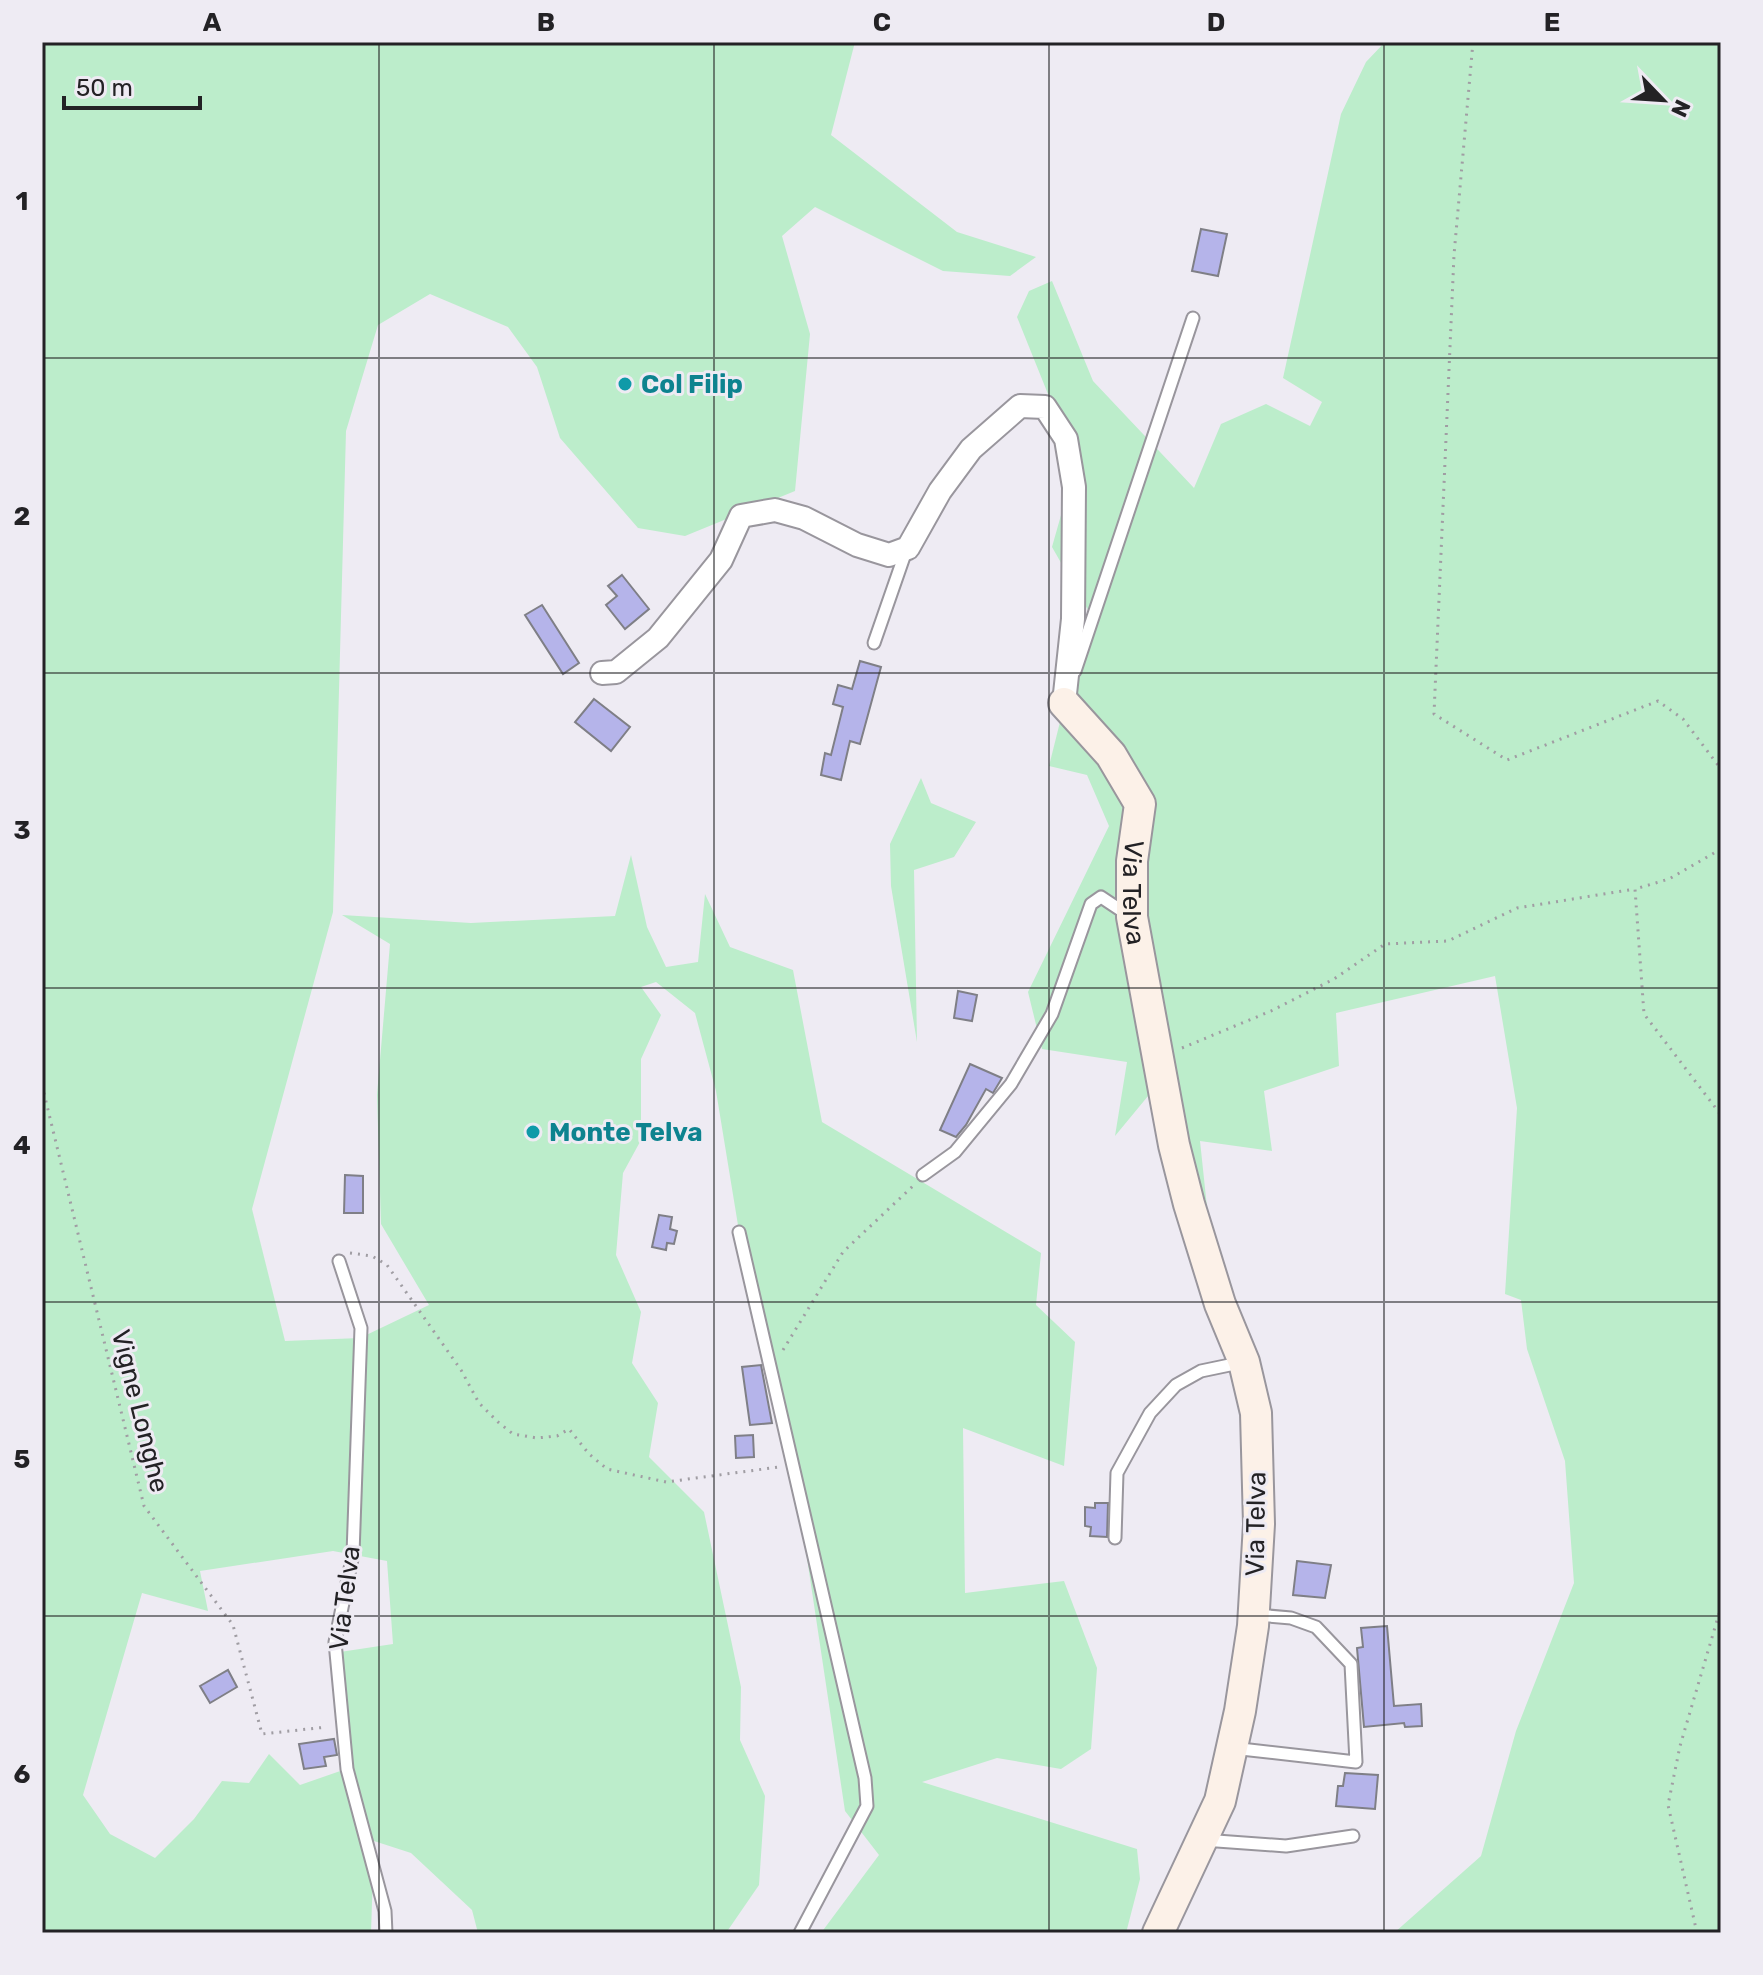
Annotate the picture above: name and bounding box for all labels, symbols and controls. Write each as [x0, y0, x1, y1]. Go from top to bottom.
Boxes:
text: A [203, 7, 222, 38]
text: B [537, 7, 555, 38]
text: C [873, 7, 891, 38]
text: D [1207, 7, 1225, 38]
text: E [1544, 7, 1560, 38]
scale bar [64, 60, 200, 110]
north arrow [1623, 60, 1703, 140]
text: 50 m [76, 74, 133, 102]
text: N [1665, 95, 1696, 121]
text: 1 [16, 186, 28, 217]
place label: Col Filip [641, 369, 743, 400]
marker: Col Filip [616, 375, 634, 393]
text: 2 [14, 501, 30, 532]
text: 3 [13, 815, 31, 846]
street label: Via Telva [1116, 838, 1152, 947]
place label: Monte Telva [549, 1117, 703, 1148]
marker: Monte Telva [524, 1123, 542, 1141]
text: 4 [13, 1130, 31, 1161]
street label: Vigne Longhe [105, 1327, 175, 1495]
text: 5 [14, 1444, 30, 1475]
street label: Via Telva [1240, 1471, 1272, 1577]
street label: Via Telva [323, 1544, 367, 1652]
text: 6 [14, 1759, 31, 1790]

